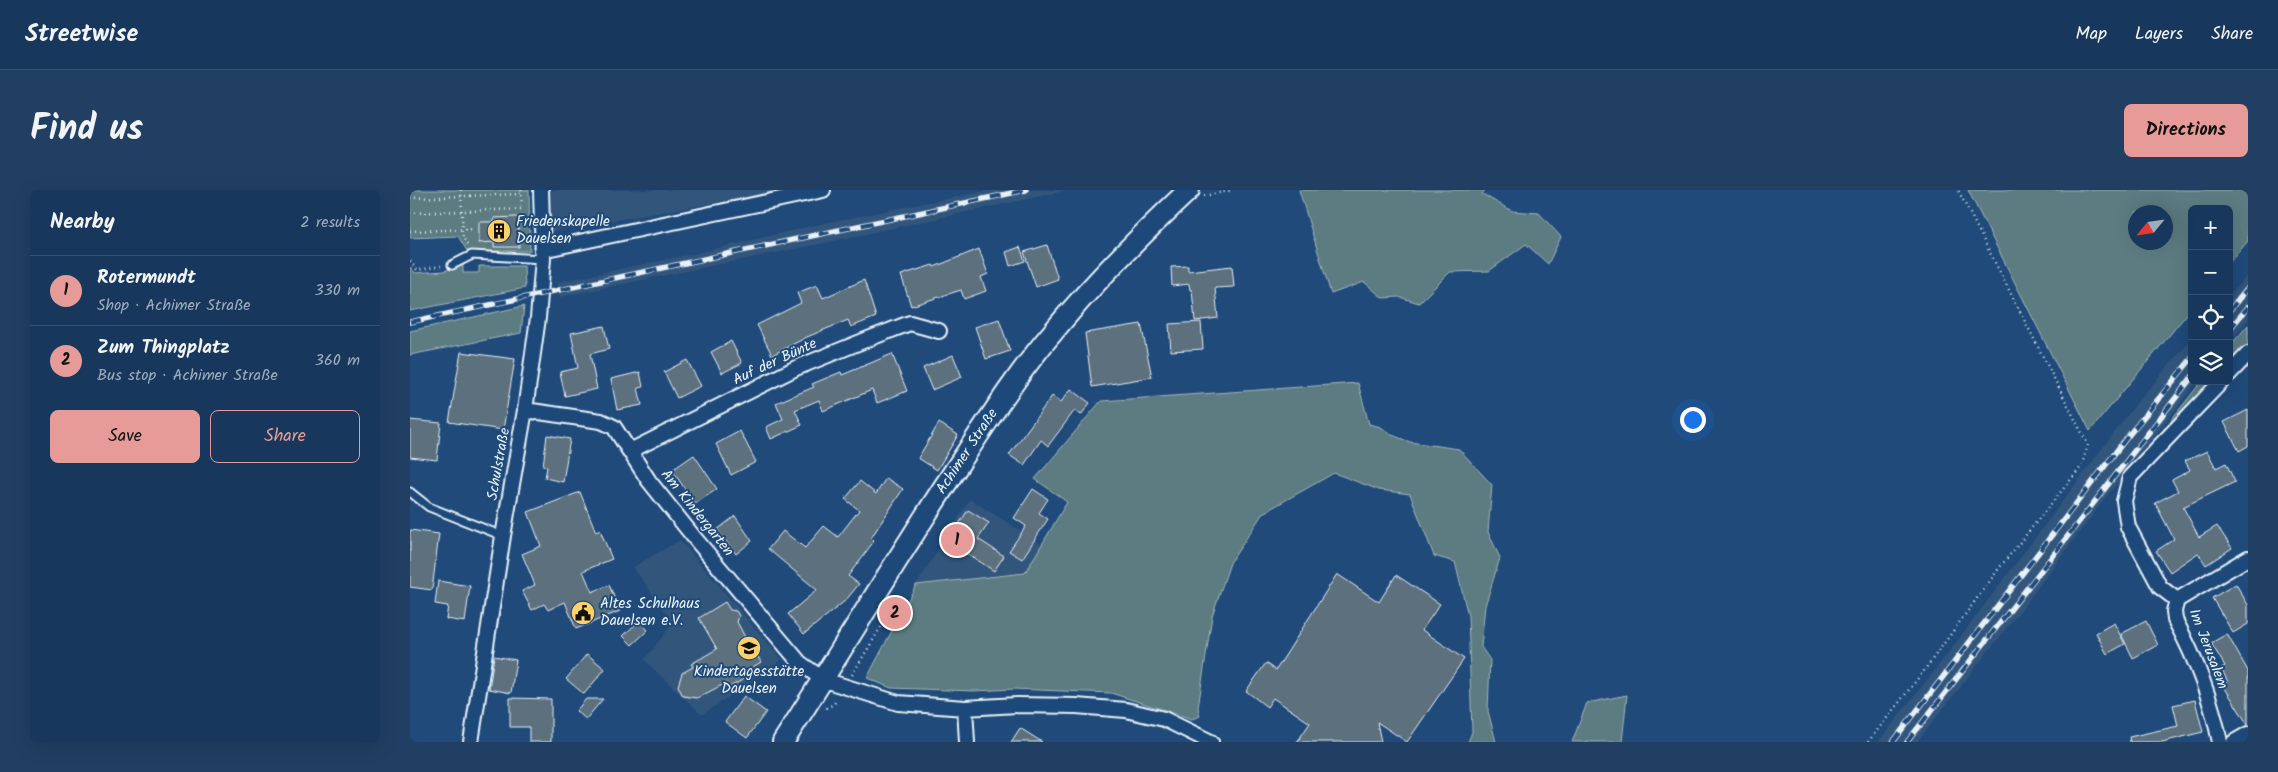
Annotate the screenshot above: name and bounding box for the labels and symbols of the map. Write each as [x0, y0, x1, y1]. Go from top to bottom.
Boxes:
north arrow [2128, 205, 2173, 250]
place label: Friedenskapelle Dauelsen [516, 210, 610, 251]
building icon: Friedenskapelle Dauelsen [486, 218, 512, 244]
street label: Auf der Bünte [729, 332, 821, 392]
street label: Achimer Straße [930, 404, 1005, 499]
your location [1680, 407, 1706, 433]
street label: Schulstraße [481, 426, 517, 502]
street label: Am Kindergarten [654, 464, 740, 562]
pin: 1 [941, 521, 973, 559]
place label: Altes Schulhaus Dauelsen e.V. [600, 592, 701, 633]
pin: 2 [879, 594, 911, 632]
public building icon: Altes Schulhaus Dauelsen e.V. [570, 600, 596, 626]
street label: Im Jerusalem [2182, 605, 2234, 693]
school or university icon: Kindertagesstätte Dauelsen [736, 635, 762, 661]
place label: Kindertagesstätte Dauelsen [694, 660, 804, 701]

